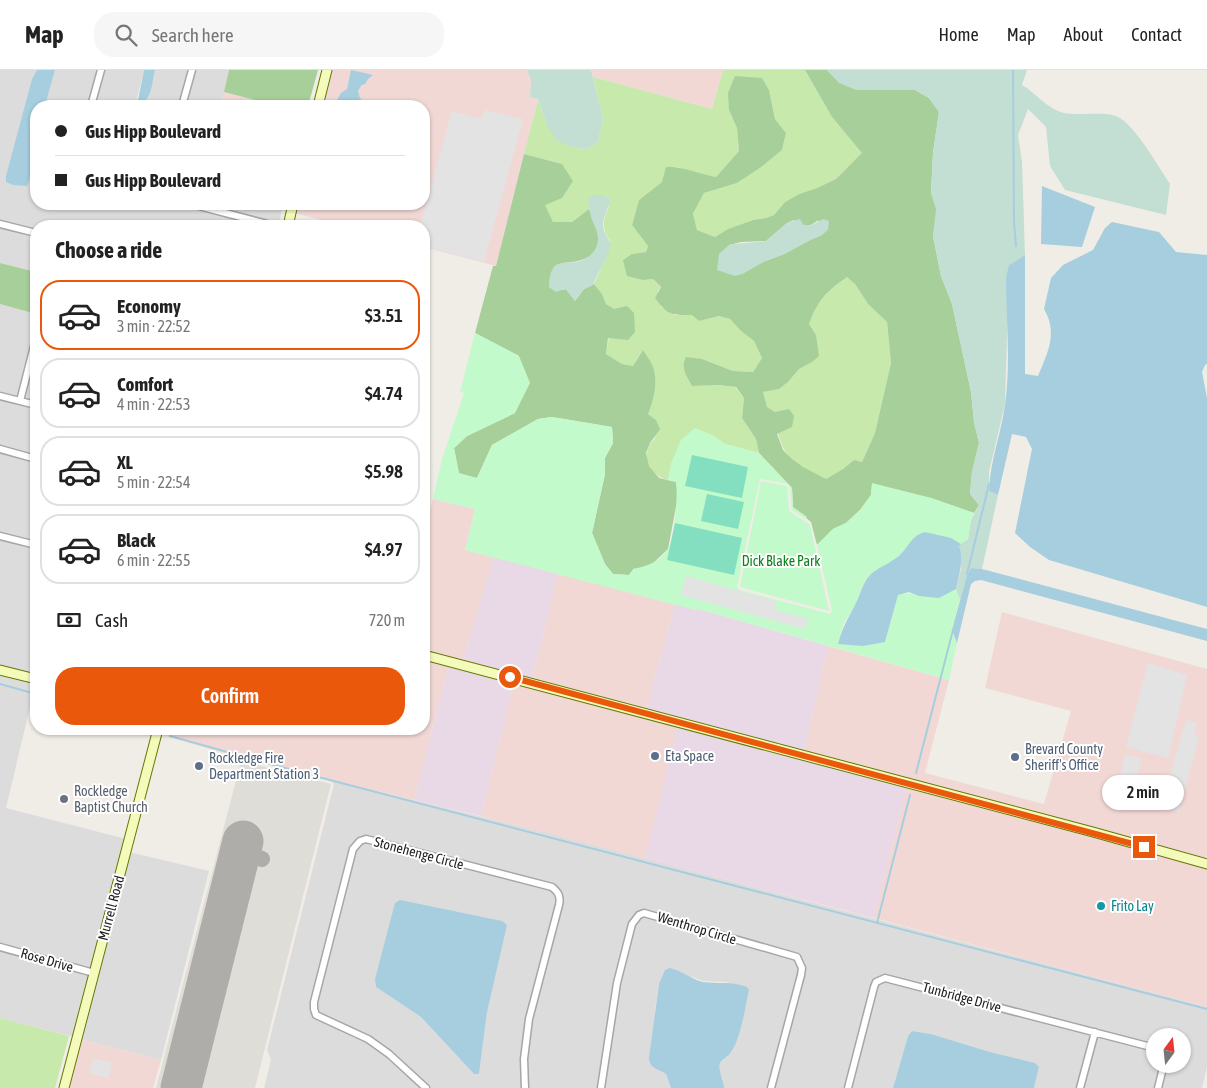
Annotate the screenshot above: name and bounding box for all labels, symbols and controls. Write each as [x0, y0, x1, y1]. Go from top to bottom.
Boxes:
search box [94, 12, 444, 57]
text: Map [25, 21, 64, 48]
icon: search [112, 21, 140, 49]
text: Search here [152, 24, 234, 46]
text: Home [939, 24, 979, 45]
text: Map [1007, 24, 1036, 45]
text: About [1064, 24, 1103, 45]
text: Contact [1131, 24, 1182, 45]
text: Gus Hipp Boulevard [85, 120, 221, 142]
text: Gus Hipp Boulevard [85, 169, 221, 191]
text: Choose a ride [55, 237, 162, 263]
icon: car [57, 293, 102, 338]
text: Economy [117, 295, 181, 317]
text: $3.51 [365, 304, 403, 326]
text: 3 min · 22:52 [117, 317, 190, 335]
icon: car [57, 371, 102, 416]
text: Comfort [117, 373, 173, 395]
text: $4.74 [365, 382, 403, 404]
text: 4 min · 22:53 [117, 395, 190, 413]
icon: car [57, 449, 102, 494]
text: XL [117, 451, 133, 473]
text: $5.98 [365, 460, 403, 482]
text: 5 min · 22:54 [117, 473, 190, 491]
icon: car [57, 527, 102, 572]
text: Black [117, 529, 155, 551]
text: $4.97 [365, 538, 403, 560]
text: 6 min · 22:55 [117, 551, 190, 569]
park label: Dick Blake Park [742, 553, 820, 569]
icon: cash [55, 606, 83, 634]
text: Cash [95, 609, 128, 631]
text: 720 m [369, 611, 405, 629]
route start [499, 666, 521, 688]
button: Confirm [55, 667, 405, 725]
place label: Brevard County Sheriff's Office [1025, 741, 1103, 773]
place label: Eta Space [665, 748, 714, 764]
place label: Rockledge Fire Department Station 3 [209, 750, 319, 782]
marker: Eta Space [649, 750, 661, 762]
marker: Brevard County Sheriff's Office [1009, 751, 1021, 763]
marker: Rockledge Fire Department Station 3 [193, 760, 205, 772]
callout: 2 min [1103, 774, 1185, 810]
place label: Rockledge Baptist Church [74, 783, 148, 815]
text: 2 min [1127, 783, 1159, 801]
marker: Rockledge Baptist Church [58, 793, 70, 805]
street label: Stonehenge Circle [372, 833, 466, 873]
route end [1133, 836, 1155, 858]
street label: Murrell Road [95, 874, 127, 942]
place label: Frito Lay [1111, 898, 1154, 914]
marker: Frito Lay [1095, 900, 1107, 912]
street label: Wenthrop Circle [656, 908, 738, 948]
street label: Rose Drive [19, 945, 75, 975]
street label: Tunbridge Drive [921, 979, 1003, 1015]
north arrow [1146, 1028, 1191, 1072]
map controls [1146, 1028, 1191, 1073]

